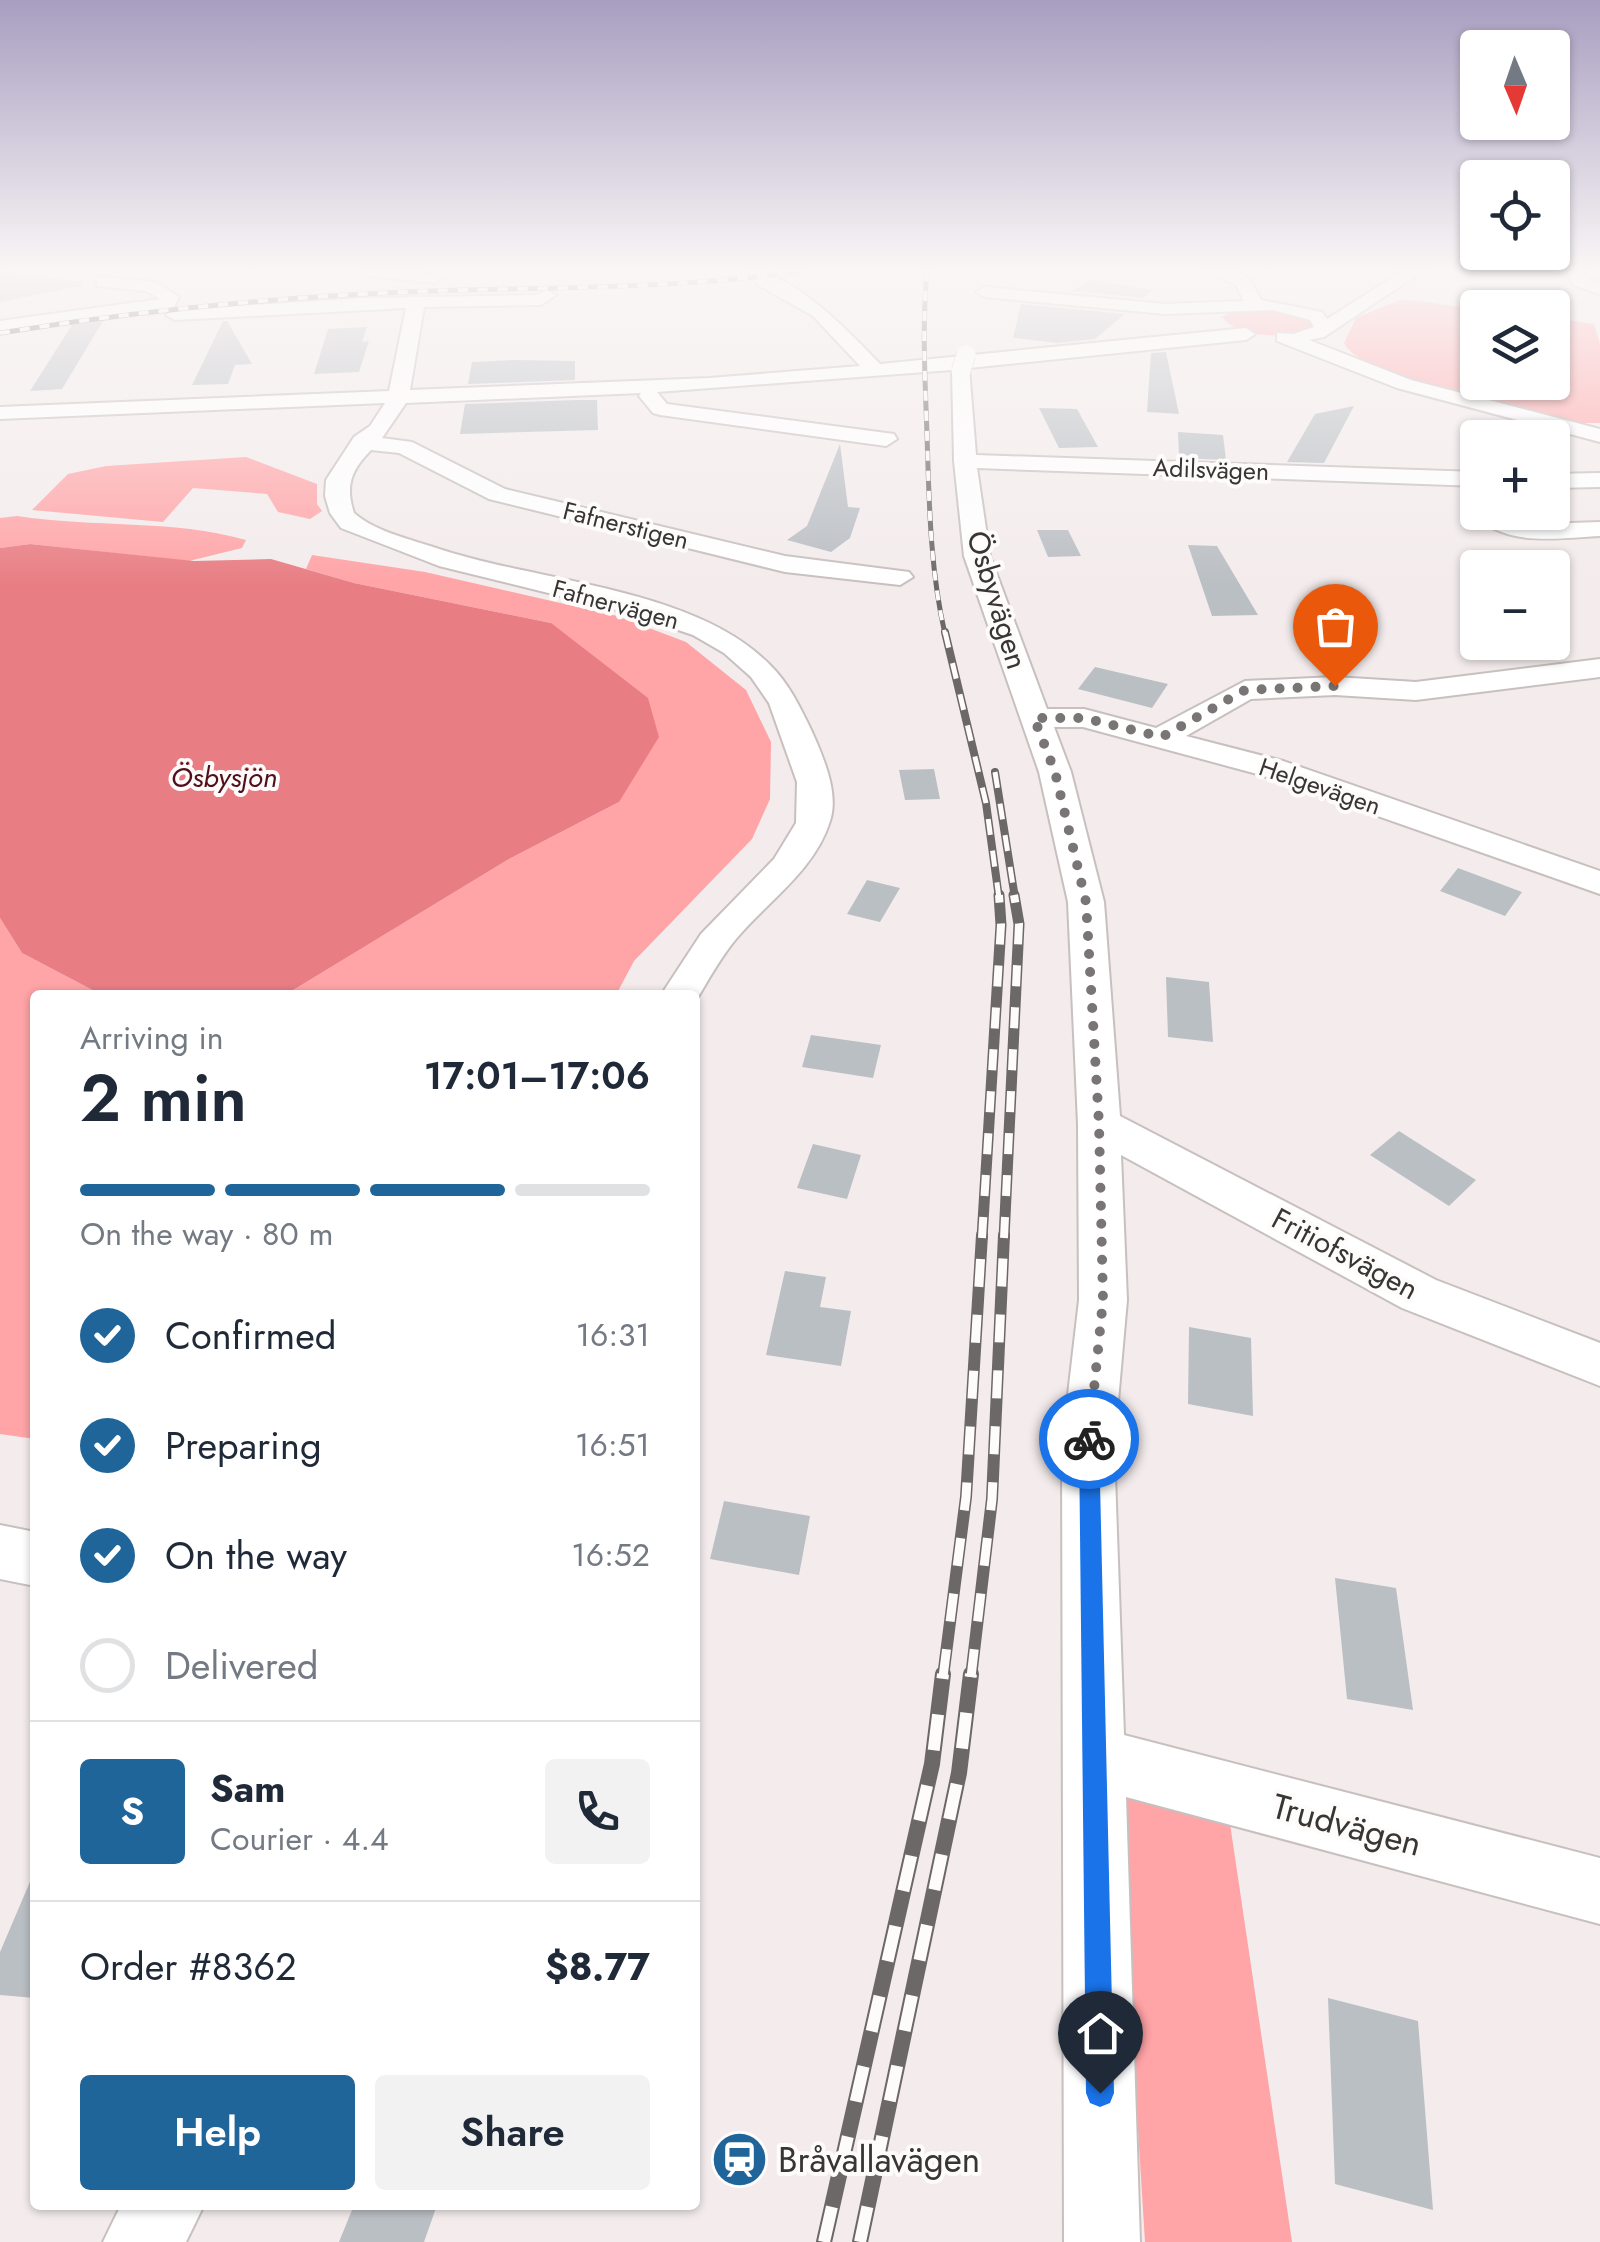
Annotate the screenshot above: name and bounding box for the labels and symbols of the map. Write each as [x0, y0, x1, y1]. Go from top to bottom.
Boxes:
north arrow [1460, 30, 1570, 140]
street label: Adilsvägen [1152, 449, 1270, 489]
street label: Fafnerstigen [559, 492, 693, 558]
street label: Ösbyvägen [956, 525, 1039, 674]
street label: Fafnervägen [549, 570, 683, 638]
pin [1293, 584, 1378, 687]
street label: Helgevägen [1254, 748, 1386, 824]
water label: Ösbysjön [171, 757, 277, 798]
street label: Fritiofsvägen [1264, 1197, 1426, 1310]
courier [1039, 1389, 1139, 1489]
street label: Trudvägen [1267, 1781, 1427, 1869]
pin [1058, 1991, 1143, 2094]
station icon: Bråvallavägen [709, 2130, 769, 2190]
place label: Bråvallavägen [778, 2135, 980, 2185]

